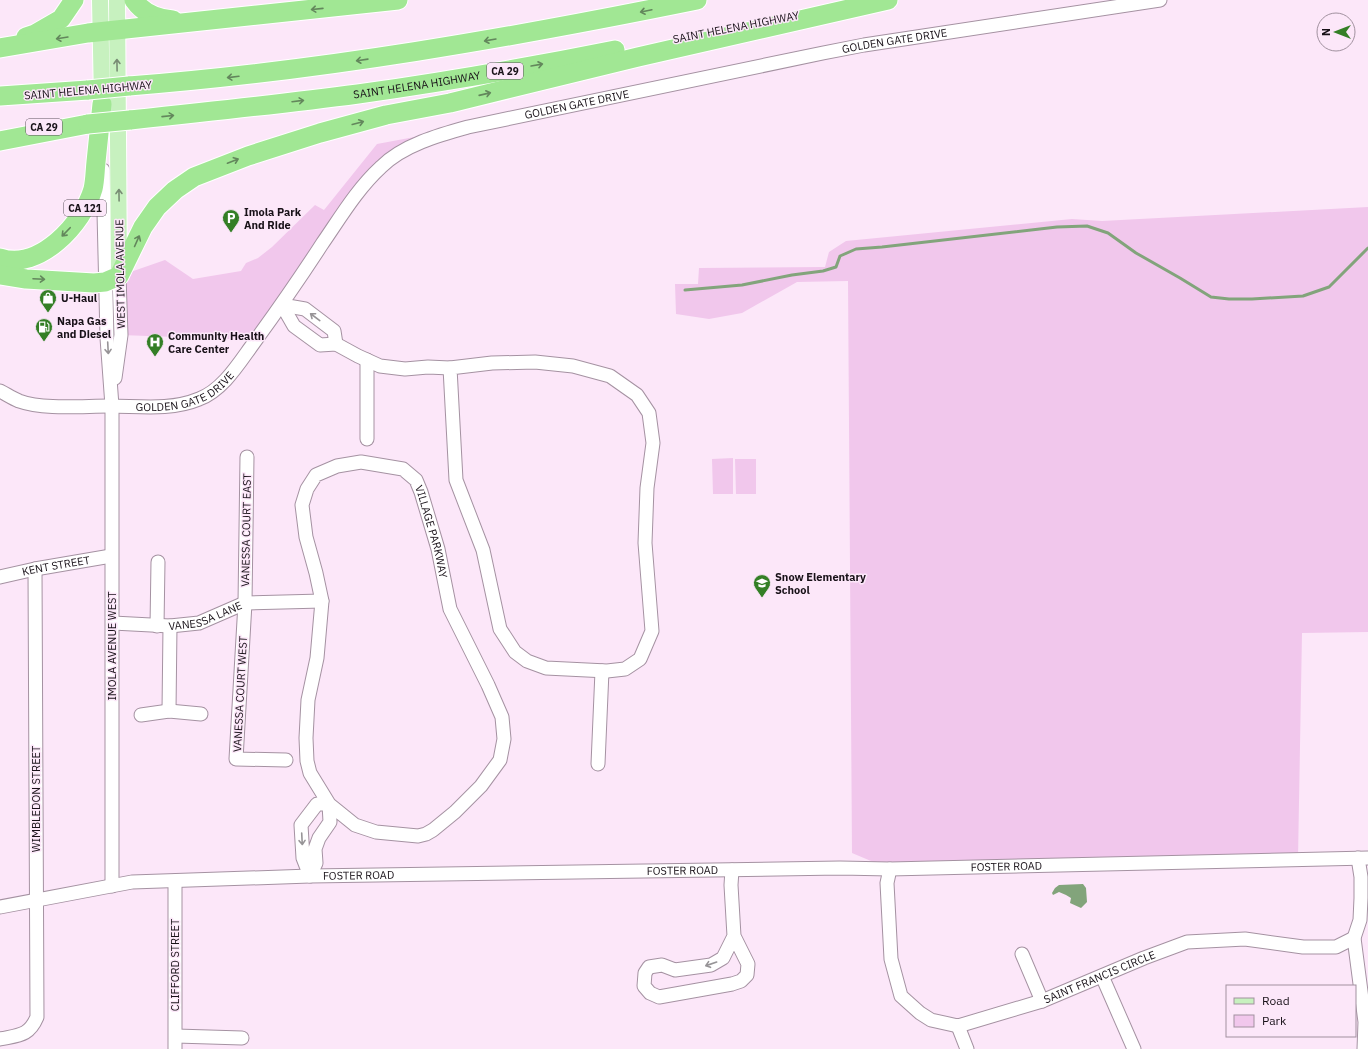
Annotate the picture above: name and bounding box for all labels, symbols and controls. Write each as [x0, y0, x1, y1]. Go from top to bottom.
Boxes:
one-way arrow [311, 5, 324, 12]
one-way arrow [639, 7, 652, 15]
street label: SAINT HELENA HIGHWAY [672, 8, 801, 46]
north arrow [1316, 12, 1356, 52]
street label: GOLDEN GATE DRIVE [841, 25, 948, 56]
text: N [1319, 28, 1333, 36]
one-way arrow [56, 34, 69, 42]
one-way arrow [484, 36, 497, 44]
one-way arrow [356, 56, 369, 64]
one-way arrow [113, 59, 121, 72]
one-way arrow [530, 61, 543, 69]
road number: CA 29 [487, 63, 523, 79]
street label: SAINT HELENA HIGHWAY [352, 68, 482, 102]
one-way arrow [227, 73, 240, 80]
street label: SAINT HELENA HIGHWAY [23, 77, 153, 103]
street label: GOLDEN GATE DRIVE [523, 87, 630, 122]
one-way arrow [478, 90, 491, 98]
one-way arrow [291, 98, 304, 105]
one-way arrow [161, 112, 174, 120]
road number: CA 29 [26, 119, 62, 135]
one-way arrow [351, 119, 364, 126]
one-way arrow [227, 157, 239, 165]
one-way arrow [115, 189, 123, 202]
road number: CA 121 [64, 200, 106, 216]
place label: Imola Park And Ride [244, 205, 302, 232]
parking icon: Imola Park And Ride [221, 208, 241, 233]
street label: WEST IMOLA AVENUE [112, 219, 128, 329]
one-way arrow [61, 227, 71, 237]
one-way arrow [134, 235, 141, 247]
one-way arrow [32, 276, 45, 283]
shop icon: U-Haul [38, 288, 58, 313]
place label: U-Haul [61, 291, 98, 305]
one-way arrow [310, 312, 321, 321]
place label: Napa Gas and Diesel [57, 314, 112, 341]
fuel station icon: Napa Gas and Diesel [34, 317, 54, 342]
place label: Community Health Care Center [168, 329, 264, 356]
hospital icon: Community Health Care Center [145, 332, 165, 357]
one-way arrow [104, 342, 111, 355]
street label: GOLDEN GATE DRIVE [136, 368, 237, 414]
street label: VANESSA COURT EAST [238, 472, 254, 587]
street label: VILLAGE PARKWAY [412, 483, 451, 580]
street label: KENT STREET [20, 553, 92, 579]
place label: Snow Elementary School [775, 570, 866, 597]
school or university icon: Snow Elementary School [752, 573, 772, 598]
street label: IMOLA AVENUE WEST [105, 591, 119, 701]
street label: VANESSA LANE [168, 598, 244, 633]
street label: VANESSA COURT WEST [230, 635, 250, 752]
street label: WIMBLEDON STREET [29, 745, 43, 852]
one-way arrow [298, 832, 305, 845]
street label: FOSTER ROAD [971, 859, 1042, 874]
street label: FOSTER ROAD [647, 863, 718, 878]
street label: FOSTER ROAD [323, 868, 394, 883]
street label: CLIFFORD STREET [168, 918, 182, 1011]
street label: SAINT FRANCIS CIRCLE [1042, 947, 1157, 1006]
one-way arrow [704, 961, 717, 968]
legend [1226, 985, 1356, 1037]
text: Road [1262, 993, 1290, 1008]
text: Park [1262, 1013, 1287, 1028]

